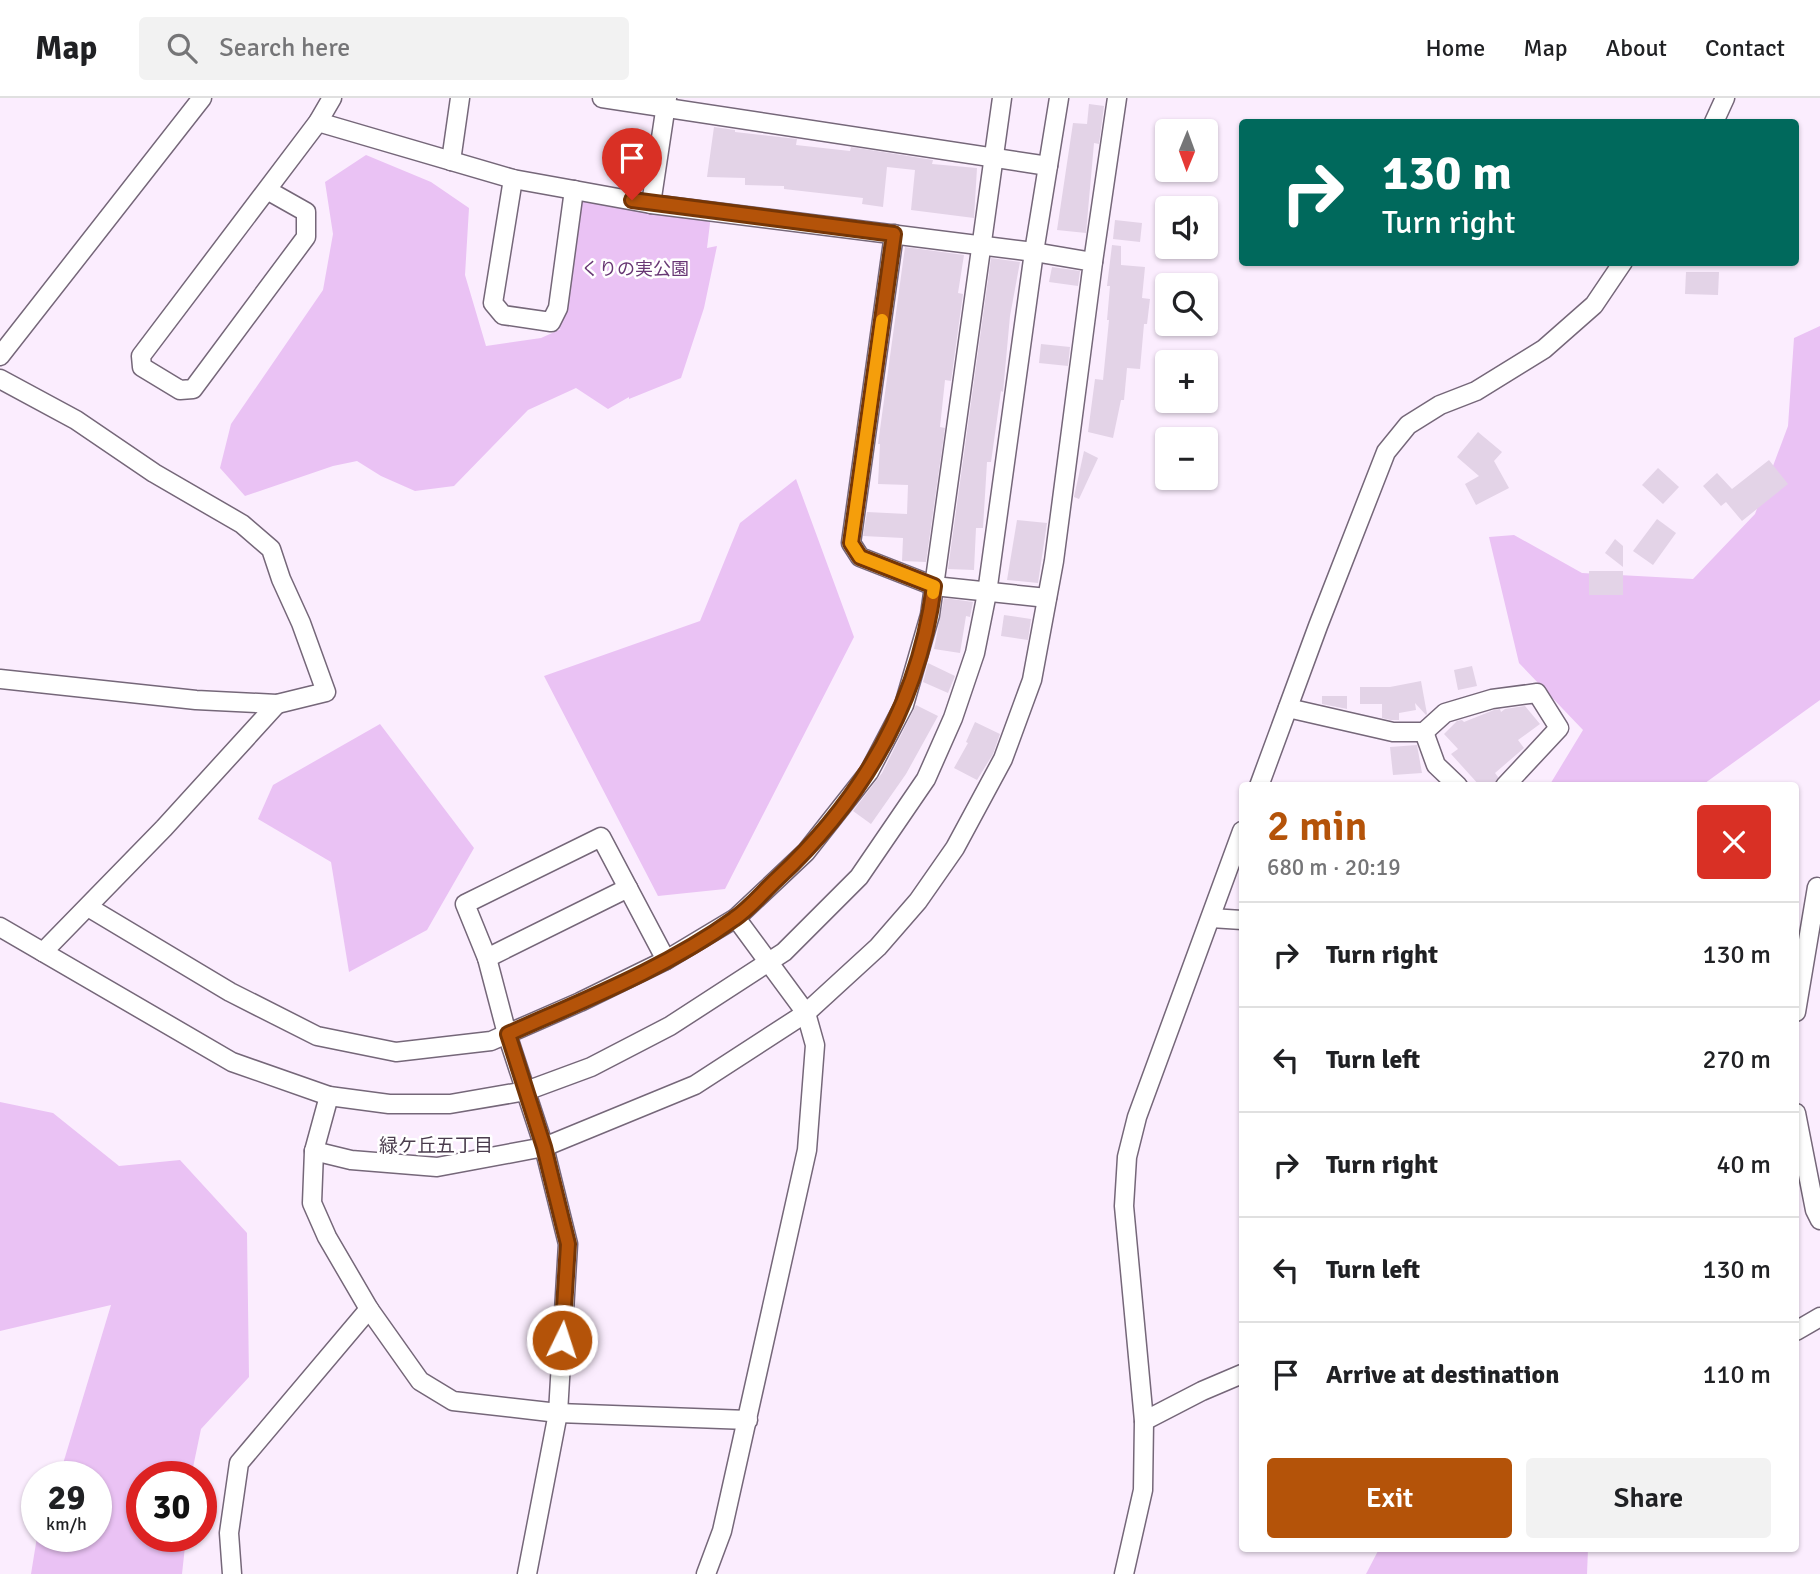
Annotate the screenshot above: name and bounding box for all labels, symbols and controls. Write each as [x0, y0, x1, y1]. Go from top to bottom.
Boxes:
search box [139, 17, 629, 80]
text: Map [35, 28, 97, 69]
icon: search [163, 29, 201, 67]
text: Search here [219, 32, 350, 64]
text: Home [1425, 33, 1485, 63]
text: Map [1523, 33, 1568, 63]
text: About [1606, 33, 1667, 63]
text: Contact [1705, 33, 1785, 63]
north arrow [1155, 119, 1218, 182]
map controls [1155, 119, 1218, 490]
pin [602, 128, 662, 200]
icon: arrive [613, 139, 651, 177]
text: 130 m [1382, 143, 1512, 203]
icon: right [1267, 147, 1358, 238]
button: sound [1155, 196, 1218, 259]
text: Turn right [1382, 203, 1515, 242]
park label: くりの実公園 [581, 258, 689, 280]
button: search [1155, 273, 1218, 336]
button: + [1155, 350, 1218, 413]
button: − [1155, 427, 1218, 490]
text: 2 min [1267, 801, 1368, 852]
button: close [1697, 805, 1771, 879]
text: 680 m · 20:19 [1267, 853, 1401, 882]
icon: right [1267, 936, 1305, 974]
text: Turn right [1326, 939, 1438, 971]
text: 130 m [1702, 939, 1771, 971]
icon: left [1267, 1041, 1305, 1079]
text: Turn left [1326, 1044, 1420, 1076]
text: 270 m [1702, 1044, 1771, 1076]
district label: 緑ケ丘五丁目 [379, 1134, 493, 1158]
icon: right [1267, 1146, 1305, 1184]
text: Turn right [1326, 1149, 1438, 1181]
text: 40 m [1716, 1149, 1771, 1181]
icon: left [1267, 1251, 1305, 1289]
text: Turn left [1326, 1254, 1420, 1286]
text: 130 m [1702, 1254, 1771, 1286]
position arrow [525, 1303, 599, 1377]
icon: arrive [1267, 1356, 1305, 1394]
text: Arrive at destination [1326, 1359, 1559, 1391]
text: 110 m [1702, 1359, 1771, 1391]
button: Exit [1267, 1458, 1512, 1538]
button: Share [1526, 1458, 1771, 1538]
speed limit sign: 30 [126, 1461, 217, 1552]
text: 29 [48, 1476, 85, 1519]
text: km/h [46, 1513, 87, 1535]

